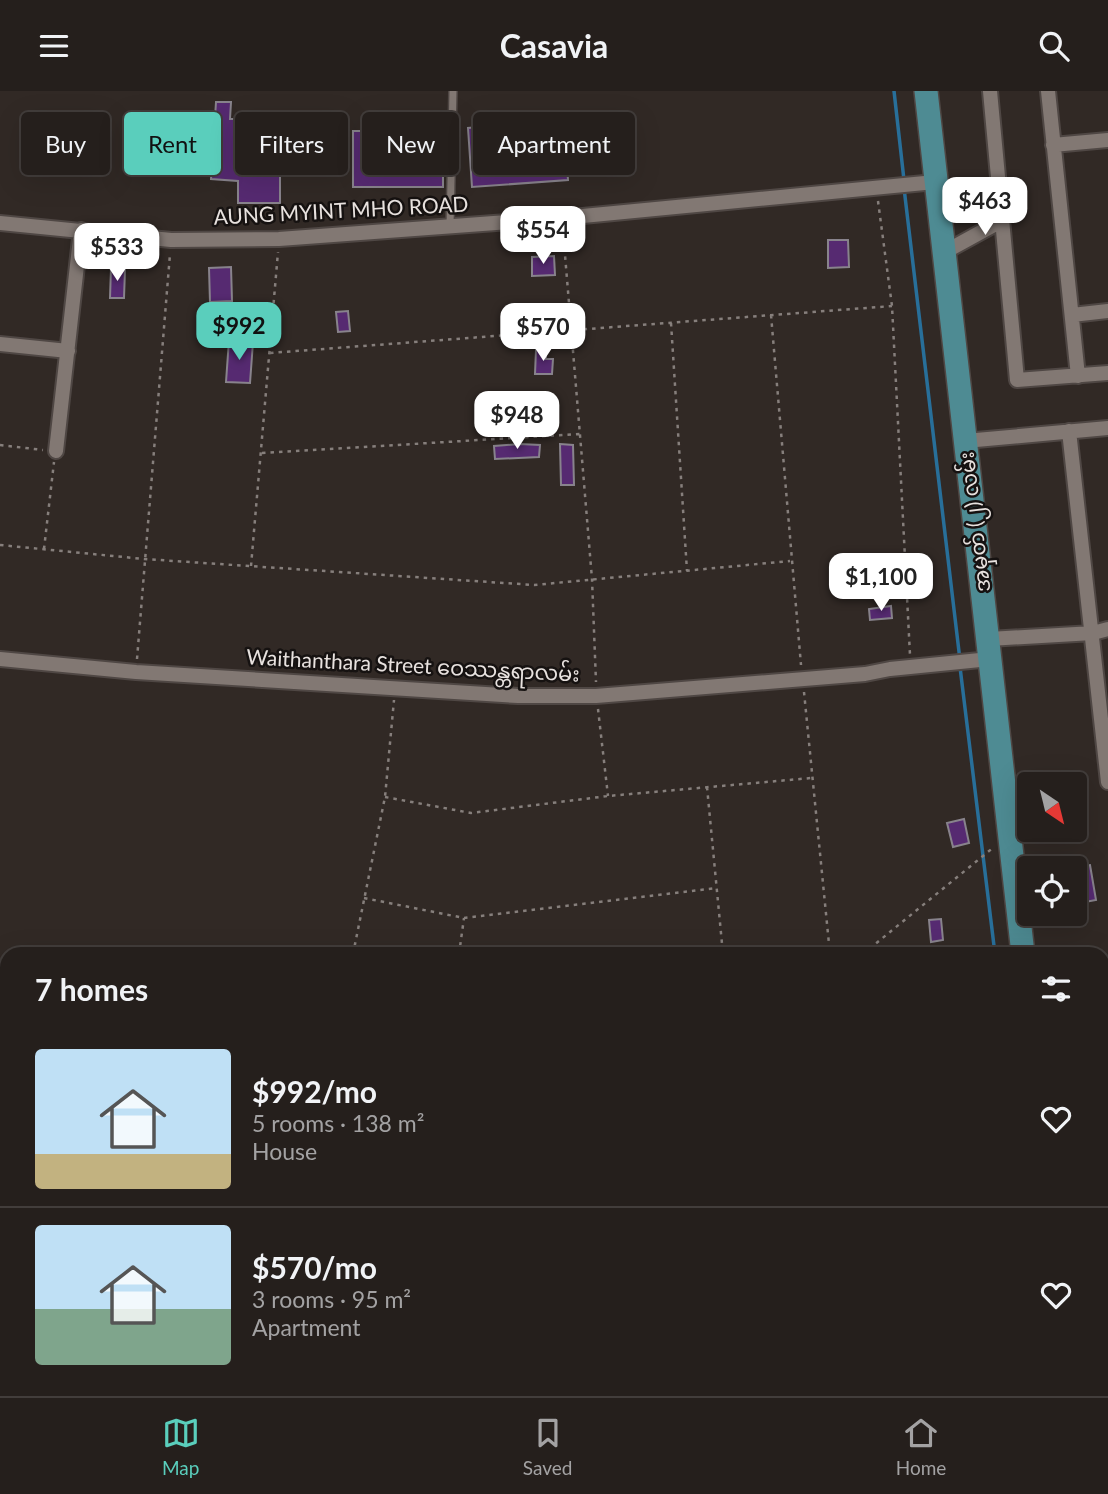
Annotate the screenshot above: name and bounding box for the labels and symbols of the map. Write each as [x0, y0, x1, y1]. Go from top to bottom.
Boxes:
pin: $463 [944, 177, 1026, 237]
street label: AUNG MYINT MHO ROAD [213, 190, 469, 229]
pin: $554 [502, 207, 584, 266]
pin: $533 [76, 223, 158, 283]
pin: $992 [198, 303, 280, 362]
pin: $570 [502, 303, 584, 363]
pin: $948 [476, 391, 558, 451]
street label: အမှတ် (၂) လမ်း [950, 450, 1000, 594]
pin: $1,100 [824, 553, 938, 613]
street label: Waithanthara Street ဝေဿန္တရာလမ်း [245, 641, 580, 692]
north arrow [1017, 772, 1087, 842]

